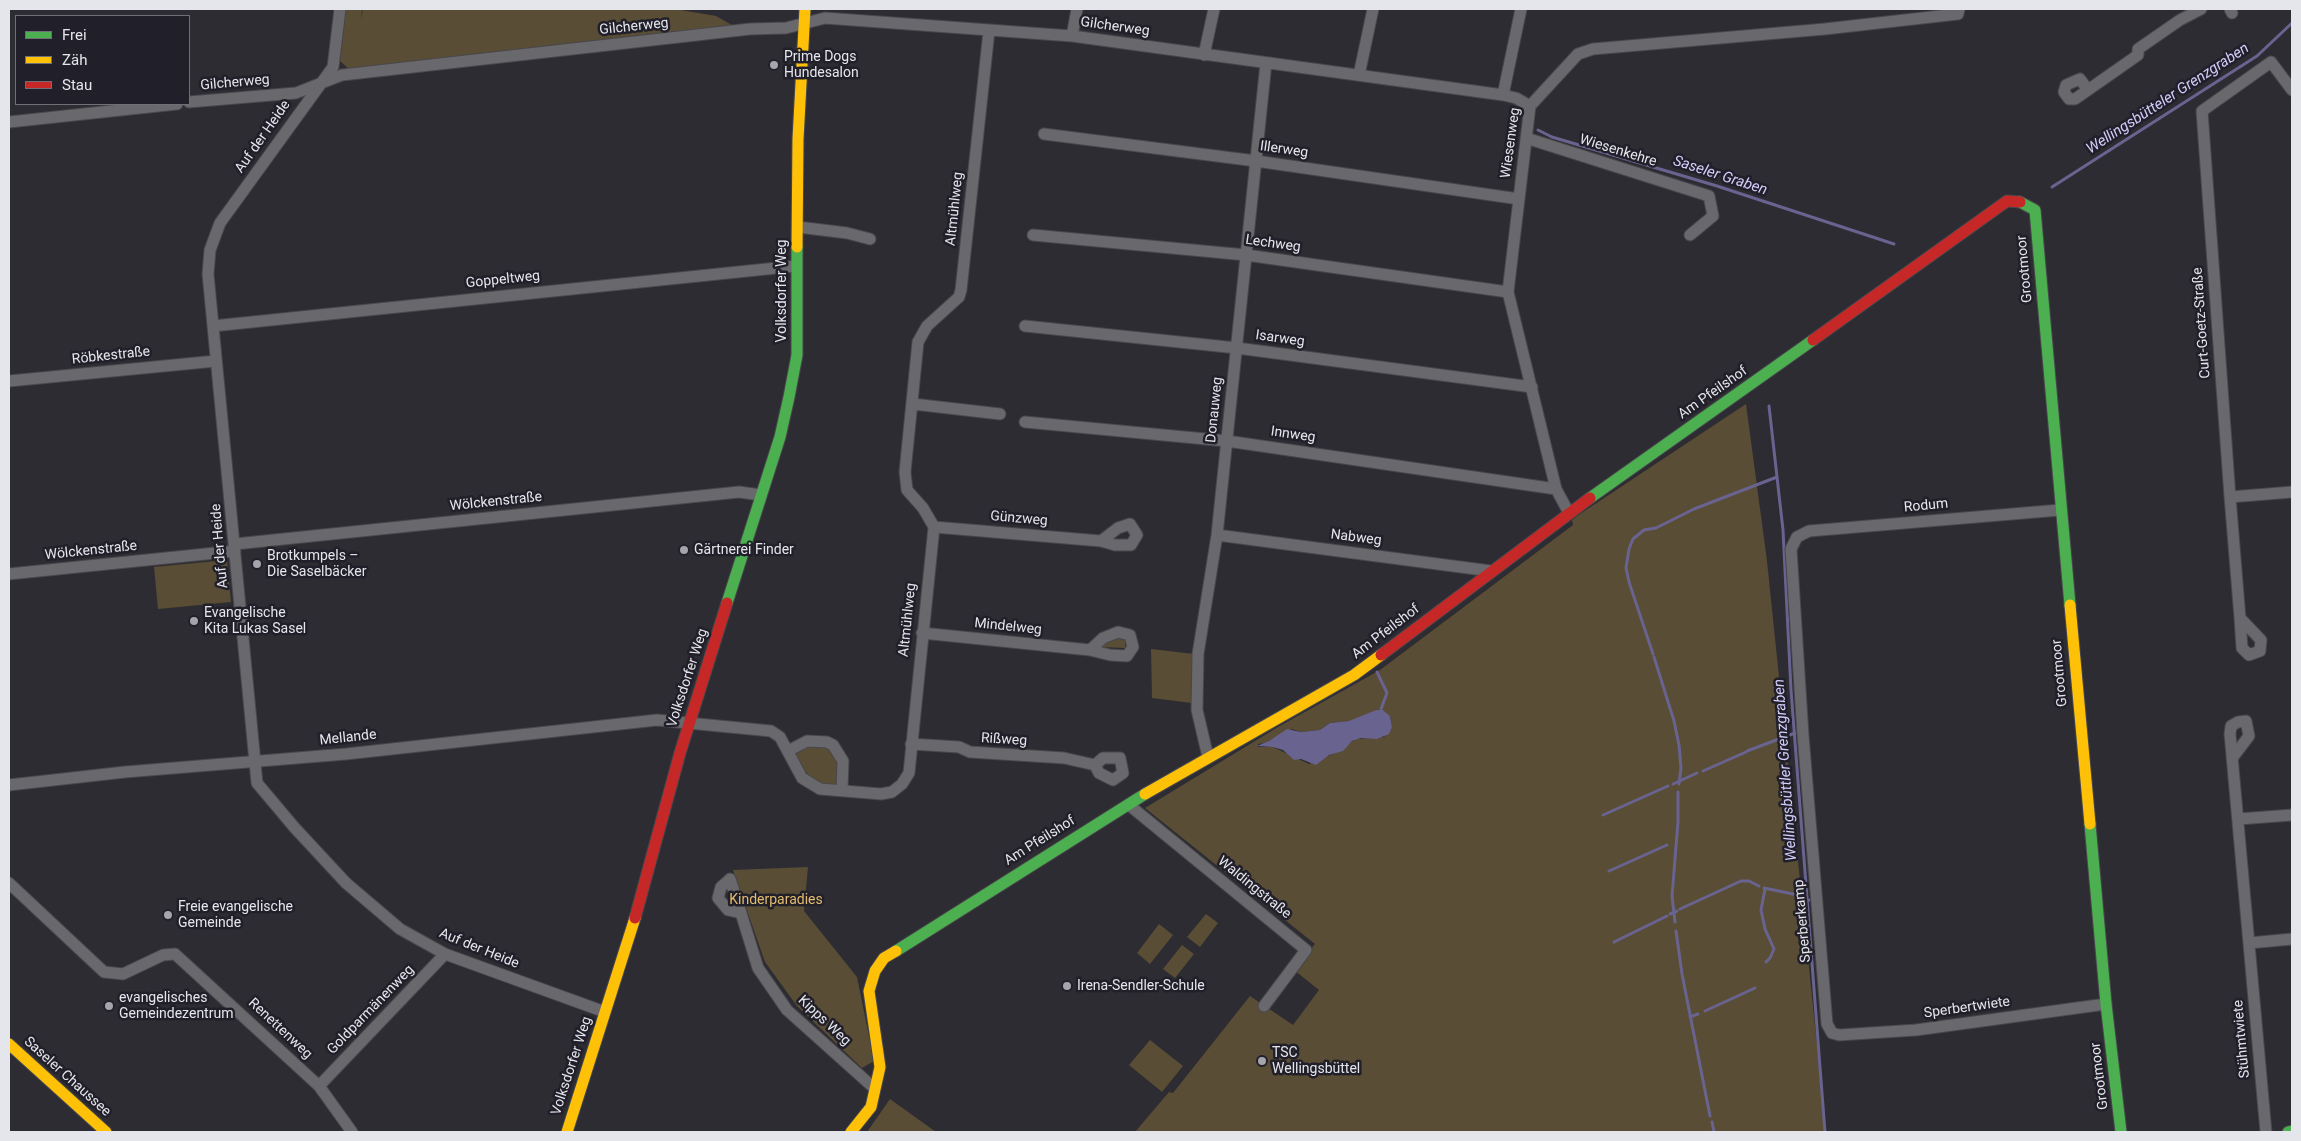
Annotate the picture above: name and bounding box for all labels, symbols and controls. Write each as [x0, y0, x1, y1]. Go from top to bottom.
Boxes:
street label: Gilcherweg [1079, 14, 1151, 40]
legend [15, 15, 190, 105]
street label: Gilcherweg [599, 15, 669, 39]
text: Frei [62, 26, 87, 44]
water label: Wellingsbütteler Grenzgraben [2083, 40, 2253, 158]
place label: Prime Dogs Hundesalon [784, 49, 859, 82]
text: Zäh [62, 51, 87, 69]
marker: Prime Dogs Hundesalon [768, 59, 780, 71]
street label: Gilcherweg [200, 72, 270, 94]
text: Stau [62, 76, 92, 94]
street label: Auf der Heide [232, 97, 294, 177]
street label: Wiesenweg [1498, 106, 1524, 180]
street label: Wiesenkehre [1577, 131, 1659, 171]
street label: Illerweg [1259, 138, 1309, 162]
water label: Saseler Graben [1671, 152, 1769, 200]
street label: Altmühlweg [943, 171, 967, 247]
street label: Lechweg [1244, 232, 1302, 256]
street label: Grootmoor [2014, 235, 2036, 303]
street label: Volksdorfer Weg [774, 240, 790, 342]
street label: Curt-Goetz-Straße [2190, 267, 2214, 379]
street label: Goppeltweg [465, 268, 541, 292]
street label: Isarweg [1254, 327, 1306, 351]
street label: Röbkestraße [71, 344, 151, 368]
street label: Am Pfeilshof [1675, 363, 1751, 423]
street label: Donauweg [1203, 376, 1227, 444]
street label: Innweg [1270, 424, 1316, 446]
street label: Wölckenstraße [449, 489, 543, 515]
street label: Rodum [1903, 496, 1949, 516]
street label: Auf der Heide [208, 503, 232, 589]
street label: Günzweg [990, 508, 1048, 530]
street label: Nabweg [1330, 527, 1382, 549]
street label: Wölckenstraße [44, 538, 138, 564]
place label: Gärtnerei Finder [694, 542, 794, 558]
marker: Gärtnerei Finder [678, 544, 690, 556]
place label: Brotkumpels – Die Saselbäcker [267, 548, 366, 580]
marker: Brotkumpels – Die Saselbäcker [251, 558, 263, 570]
street label: Altmühlweg [896, 582, 920, 658]
street label: Am Pfeilshof [1349, 601, 1423, 663]
place label: Evangelische Kita Lukas Sasel [204, 605, 306, 638]
marker: Evangelische Kita Lukas Sasel [188, 615, 200, 627]
street label: Mindelweg [973, 615, 1043, 639]
street label: Volksdorfer Weg [664, 626, 712, 730]
street label: Grootmoor [2049, 639, 2071, 707]
water label: Wellingsbüttler Grenzgraben [1771, 678, 1801, 862]
street label: Mellande [319, 727, 377, 749]
street label: Rißweg [980, 730, 1028, 750]
street label: Am Pfeilshof [1001, 813, 1079, 869]
street label: Waldingstraße [1214, 853, 1294, 923]
street label: Sperberkamp [1791, 879, 1815, 963]
park label: Kinderparadies [729, 892, 823, 908]
place label: Freie evangelische Gemeinde [178, 899, 293, 932]
marker: Freie evangelische Gemeinde [162, 909, 174, 921]
street label: Auf der Heide [437, 925, 521, 973]
street label: Goldparmänenweg [324, 962, 418, 1058]
place label: Irena-Sendler-Schule [1077, 978, 1205, 994]
marker: Irena-Sendler-Schule [1061, 980, 1073, 992]
place label: evangelisches Gemeindezentrum [119, 990, 233, 1022]
street label: Kipps Weg [794, 992, 854, 1050]
street label: Sperbertwiete [1923, 994, 2011, 1022]
street label: Renettenweg [245, 995, 315, 1063]
street label: Stühmtwiete [2230, 999, 2254, 1079]
marker: evangelisches Gemeindezentrum [103, 1000, 115, 1012]
street label: Volksdorfer Weg [548, 1014, 596, 1118]
street label: Saseler Chaussee [20, 1034, 114, 1120]
street label: Grootmoor [2088, 1041, 2112, 1111]
place label: TSC Wellingsbüttel [1272, 1045, 1360, 1078]
marker: TSC Wellingsbüttel [1256, 1055, 1268, 1067]

